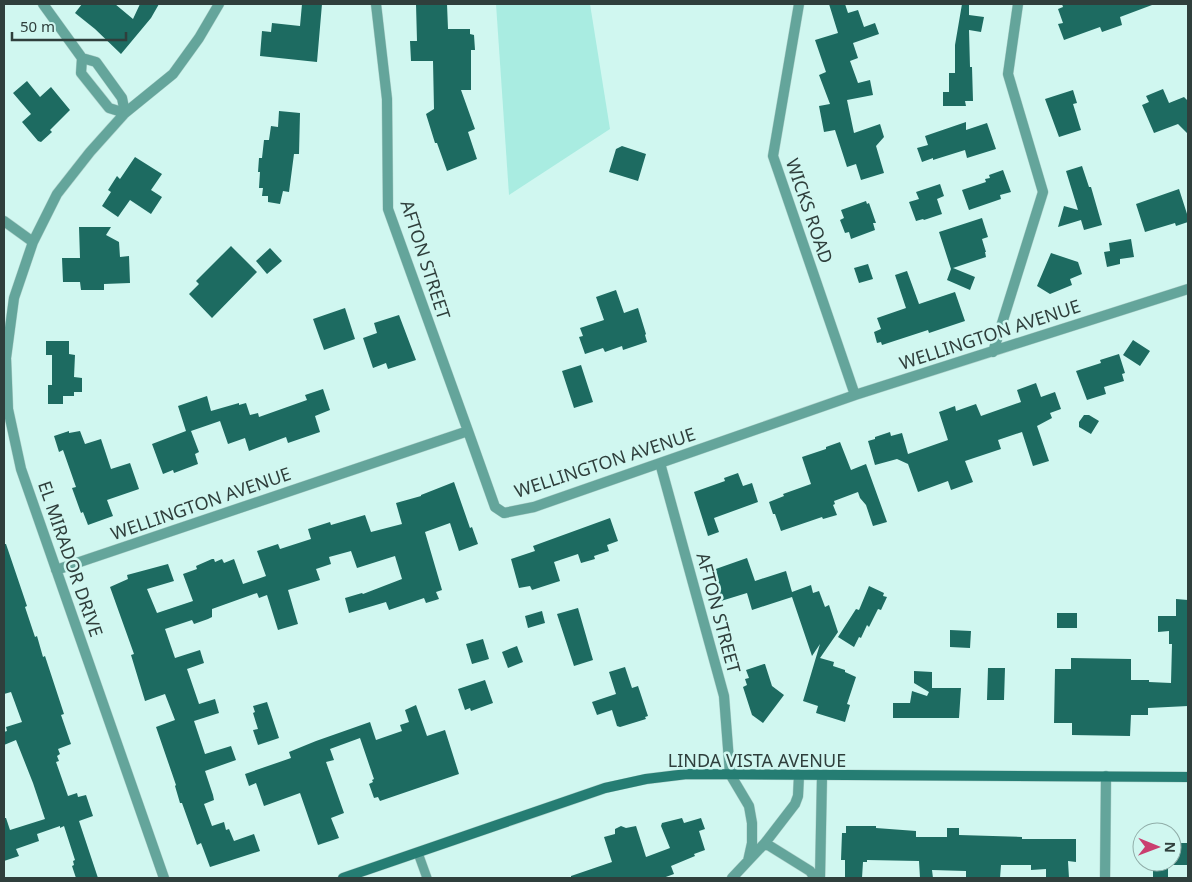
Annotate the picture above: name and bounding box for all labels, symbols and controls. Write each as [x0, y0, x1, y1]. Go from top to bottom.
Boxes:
scale bar [12, 10, 126, 42]
text: 50 m [20, 16, 55, 36]
street label: WICKS ROAD [781, 155, 839, 266]
street label: AFTON STREET [395, 197, 457, 322]
street label: WELLINGTON AVENUE [896, 293, 1083, 375]
street label: WELLINGTON AVENUE [511, 421, 698, 503]
street label: WELLINGTON AVENUE [107, 461, 294, 545]
street label: EL MIRADOR DRIVE [33, 477, 109, 640]
street label: AFTON STREET [691, 550, 747, 676]
street label: LINDA VISTA AVENUE [668, 748, 846, 772]
north arrow [1132, 822, 1182, 872]
text: N [1161, 841, 1180, 853]

